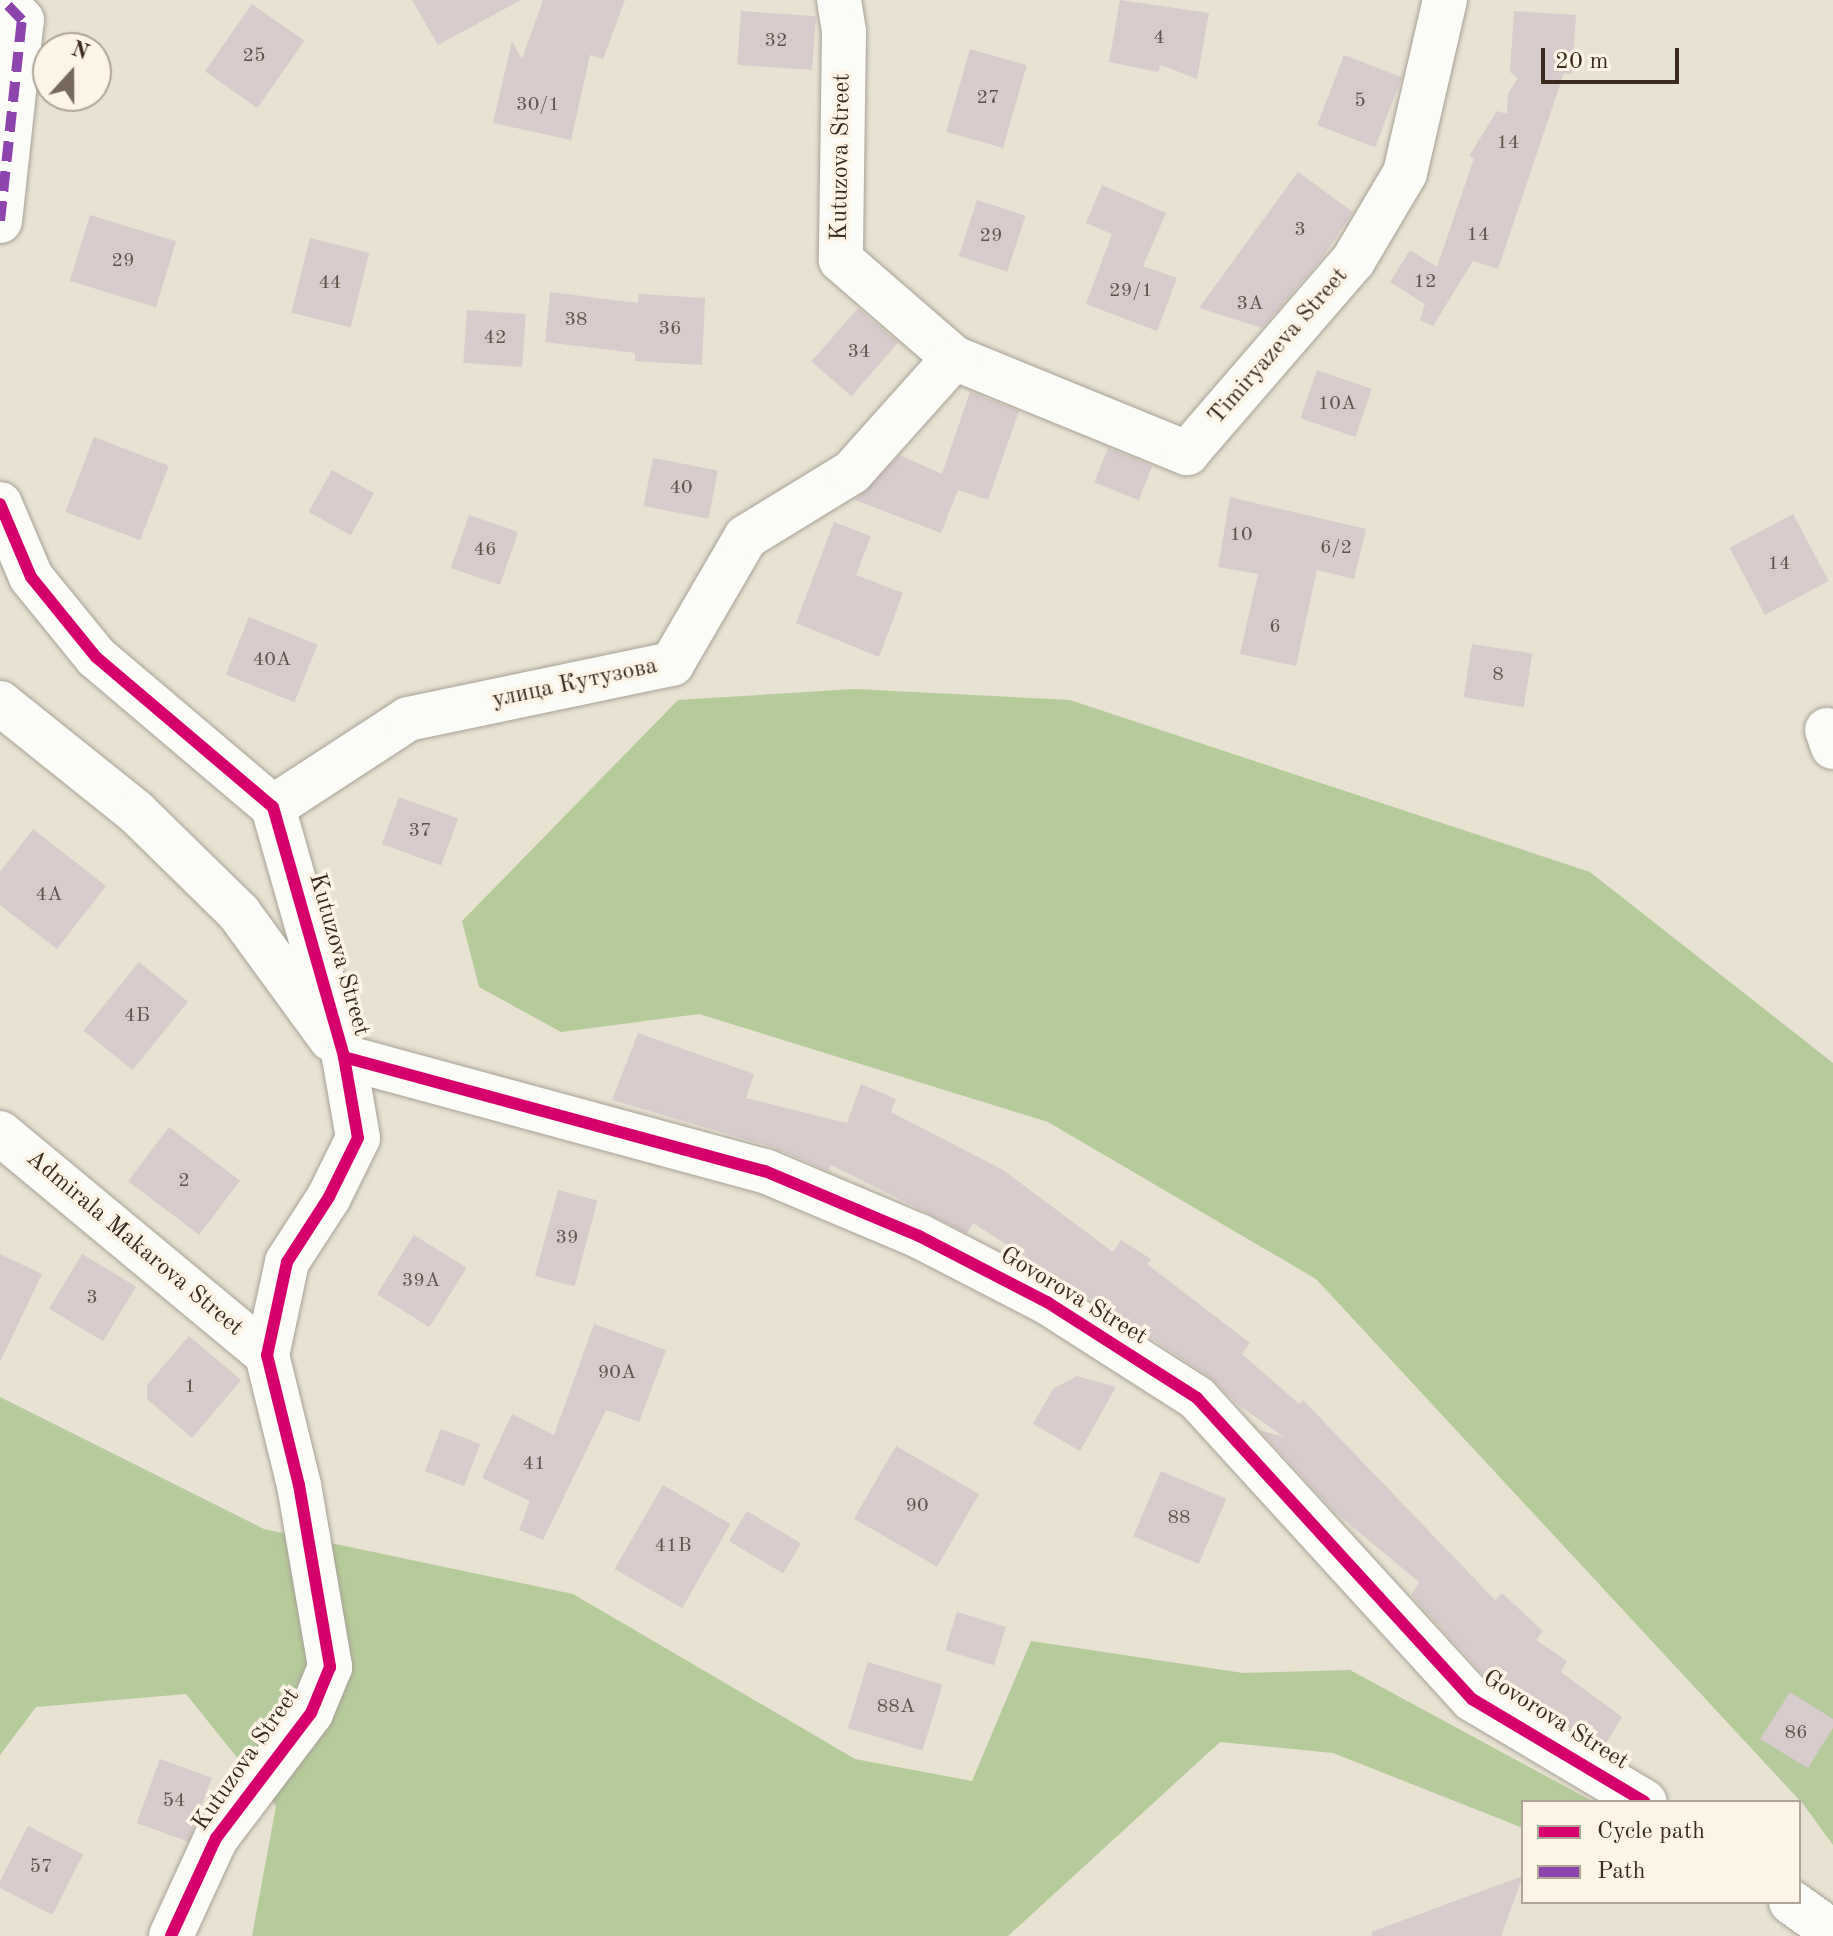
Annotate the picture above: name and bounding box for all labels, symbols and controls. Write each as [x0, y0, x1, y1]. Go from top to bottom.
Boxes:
house number: 4 [1153, 26, 1165, 50]
house number: 32 [764, 29, 788, 53]
north arrow [32, 32, 112, 112]
scale bar [1545, 32, 1683, 82]
text: N [68, 38, 92, 65]
house number: 25 [242, 44, 266, 68]
text: 20 m [1555, 50, 1609, 74]
street label: Kutuzova Street [826, 73, 858, 241]
house number: 27 [976, 86, 1000, 110]
house number: 5 [1354, 89, 1366, 113]
house number: 30/1 [516, 93, 560, 117]
house number: 14 [1496, 131, 1520, 155]
house number: 3 [1294, 218, 1306, 242]
house number: 14 [1466, 223, 1490, 247]
house number: 29 [979, 224, 1003, 248]
house number: 29 [111, 249, 135, 273]
street label: Timiryazeva Street [1203, 263, 1355, 431]
house number: 12 [1413, 270, 1437, 294]
house number: 44 [318, 271, 342, 295]
house number: 29/1 [1109, 279, 1153, 303]
house number: 3А [1237, 292, 1263, 316]
house number: 38 [564, 308, 588, 332]
house number: 36 [658, 317, 682, 341]
house number: 42 [483, 326, 507, 350]
house number: 34 [847, 340, 871, 364]
house number: 10А [1318, 392, 1356, 416]
house number: 40 [669, 476, 693, 500]
house number: 10 [1229, 523, 1253, 547]
house number: 6/2 [1320, 536, 1352, 560]
house number: 46 [473, 538, 497, 562]
house number: 14 [1767, 552, 1791, 576]
house number: 6 [1269, 615, 1281, 639]
house number: 40А [253, 648, 291, 672]
street label: улица Кутузова [490, 652, 660, 716]
house number: 8 [1492, 663, 1504, 687]
house number: 37 [408, 819, 432, 843]
street label: Kutuzova Street [301, 870, 375, 1040]
house number: 4А [36, 883, 62, 907]
house number: 4Б [124, 1004, 150, 1028]
street label: Admirala Makarova Street [20, 1145, 248, 1343]
house number: 2 [178, 1169, 190, 1193]
house number: 39 [555, 1226, 579, 1250]
street label: Govorova Street [994, 1242, 1152, 1352]
house number: 39А [402, 1269, 440, 1293]
house number: 3 [86, 1286, 98, 1310]
house number: 90А [598, 1361, 636, 1385]
house number: 1 [184, 1375, 196, 1399]
house number: 41 [522, 1452, 546, 1476]
house number: 90 [905, 1494, 929, 1518]
house number: 88 [1167, 1506, 1191, 1530]
house number: 41В [655, 1534, 691, 1558]
street label: Govorova Street [1477, 1665, 1633, 1777]
street label: Kutuzova Street [187, 1683, 307, 1837]
house number: 88А [877, 1695, 915, 1719]
house number: 86 [1784, 1721, 1808, 1745]
house number: 54 [162, 1789, 186, 1813]
legend [1521, 1800, 1801, 1904]
text: Cycle path [1597, 1820, 1705, 1844]
house number: 57 [29, 1855, 53, 1879]
text: Path [1597, 1860, 1646, 1884]

